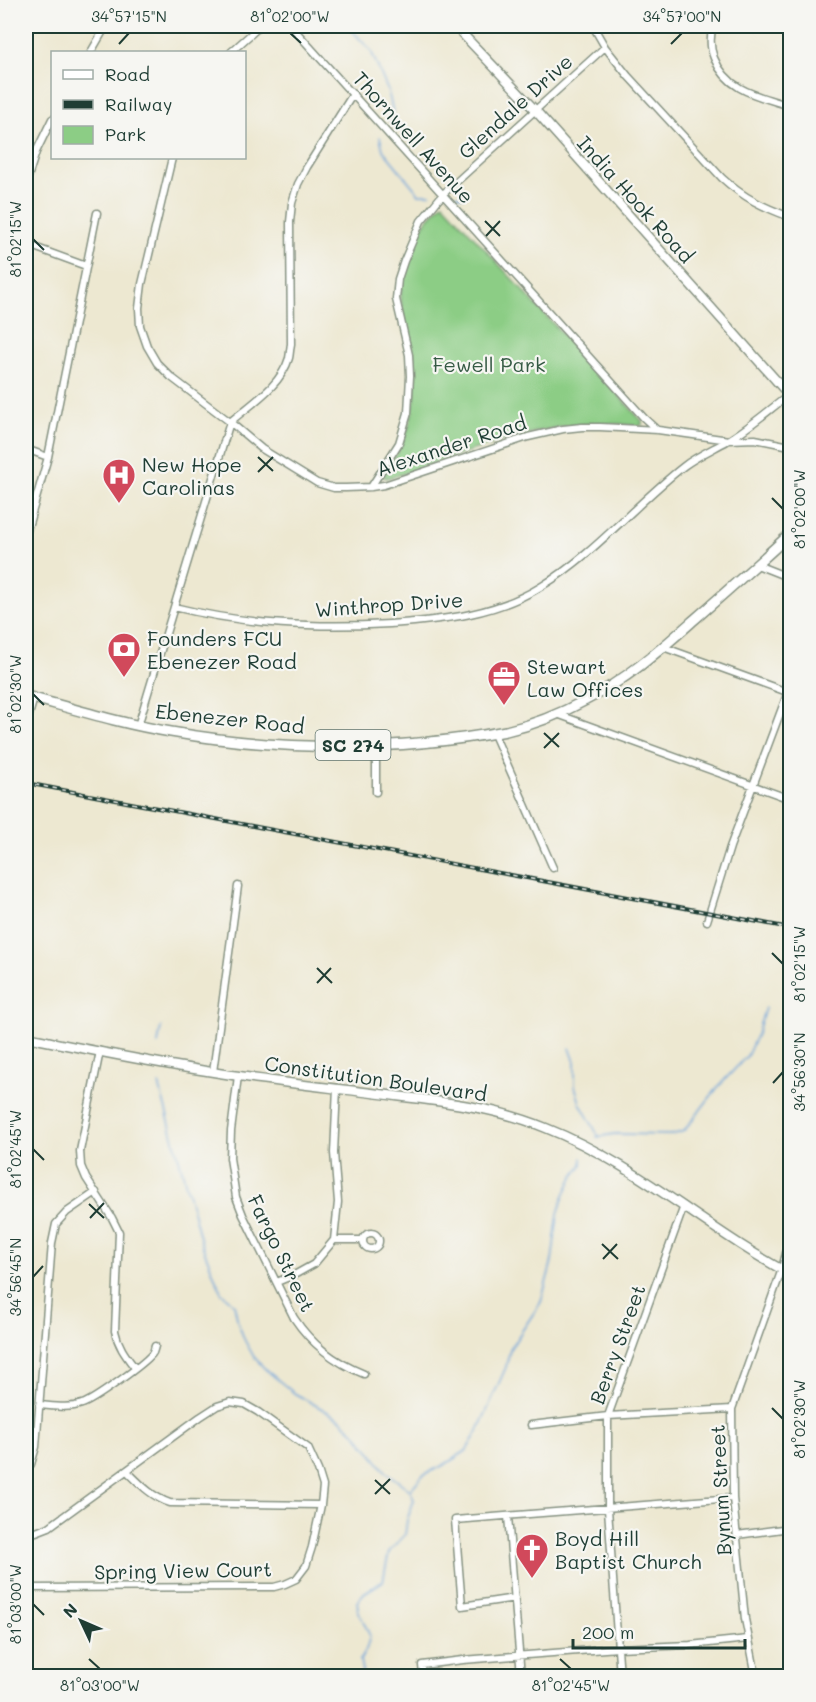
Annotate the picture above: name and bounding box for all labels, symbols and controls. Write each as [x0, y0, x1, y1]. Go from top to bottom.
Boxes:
text: 34°57'15"N [91, 6, 167, 26]
text: 81°02'00"W [250, 6, 330, 26]
text: 34°57'00"N [643, 6, 721, 26]
street label: Glendale Drive [452, 48, 578, 164]
legend [51, 51, 246, 159]
text: Road [105, 62, 150, 86]
street label: Thornwell Avenue [348, 66, 480, 208]
text: Railway [105, 92, 172, 116]
text: Park [105, 122, 146, 146]
street label: India Hook Road [572, 130, 700, 268]
text: 81°02'15"W [5, 201, 25, 277]
park label: Fewell Park [432, 351, 546, 377]
street label: Alexander Road [373, 408, 529, 482]
place label: New Hope Carolinas [142, 451, 242, 500]
hospital icon: New Hope Carolinas [101, 457, 137, 504]
text: 81°02'00"W [789, 469, 809, 549]
street label: Winthrop Drive [314, 586, 464, 622]
place label: Founders FCU Ebenezer Road [147, 625, 297, 674]
bank icon: Founders FCU Ebenezer Road [106, 631, 142, 678]
place label: Stewart Law Offices [527, 653, 643, 702]
text: 81°02'30"W [5, 655, 25, 734]
office icon: Stewart Law Offices [486, 659, 522, 706]
street label: Ebenezer Road [154, 697, 306, 739]
road number: SC 274 [316, 730, 391, 760]
text: 81°02'15"W [789, 926, 809, 1002]
text: 34°56'30"N [789, 1033, 809, 1111]
street label: Constitution Boulevard [263, 1050, 489, 1106]
text: 81°02'45"W [5, 1110, 25, 1188]
street label: Fargo Street [242, 1190, 322, 1316]
text: 34°56'45"N [5, 1238, 25, 1316]
street label: Berry Street [583, 1281, 651, 1407]
text: 81°02'30"W [789, 1380, 809, 1459]
street label: Bynum Street [704, 1424, 736, 1556]
place label: Boyd Hill Baptist Church [555, 1525, 702, 1574]
church icon: Boyd Hill Baptist Church [514, 1532, 550, 1579]
street label: Spring View Court [94, 1555, 272, 1585]
text: 81°03'00"W [5, 1564, 25, 1644]
north arrow [51, 1591, 111, 1651]
text: N [58, 1599, 82, 1622]
scale bar [573, 1612, 746, 1650]
text: 200 m [582, 1620, 634, 1644]
text: 81°03'00"W [60, 1675, 140, 1695]
text: 81°02'45"W [532, 1675, 610, 1695]

